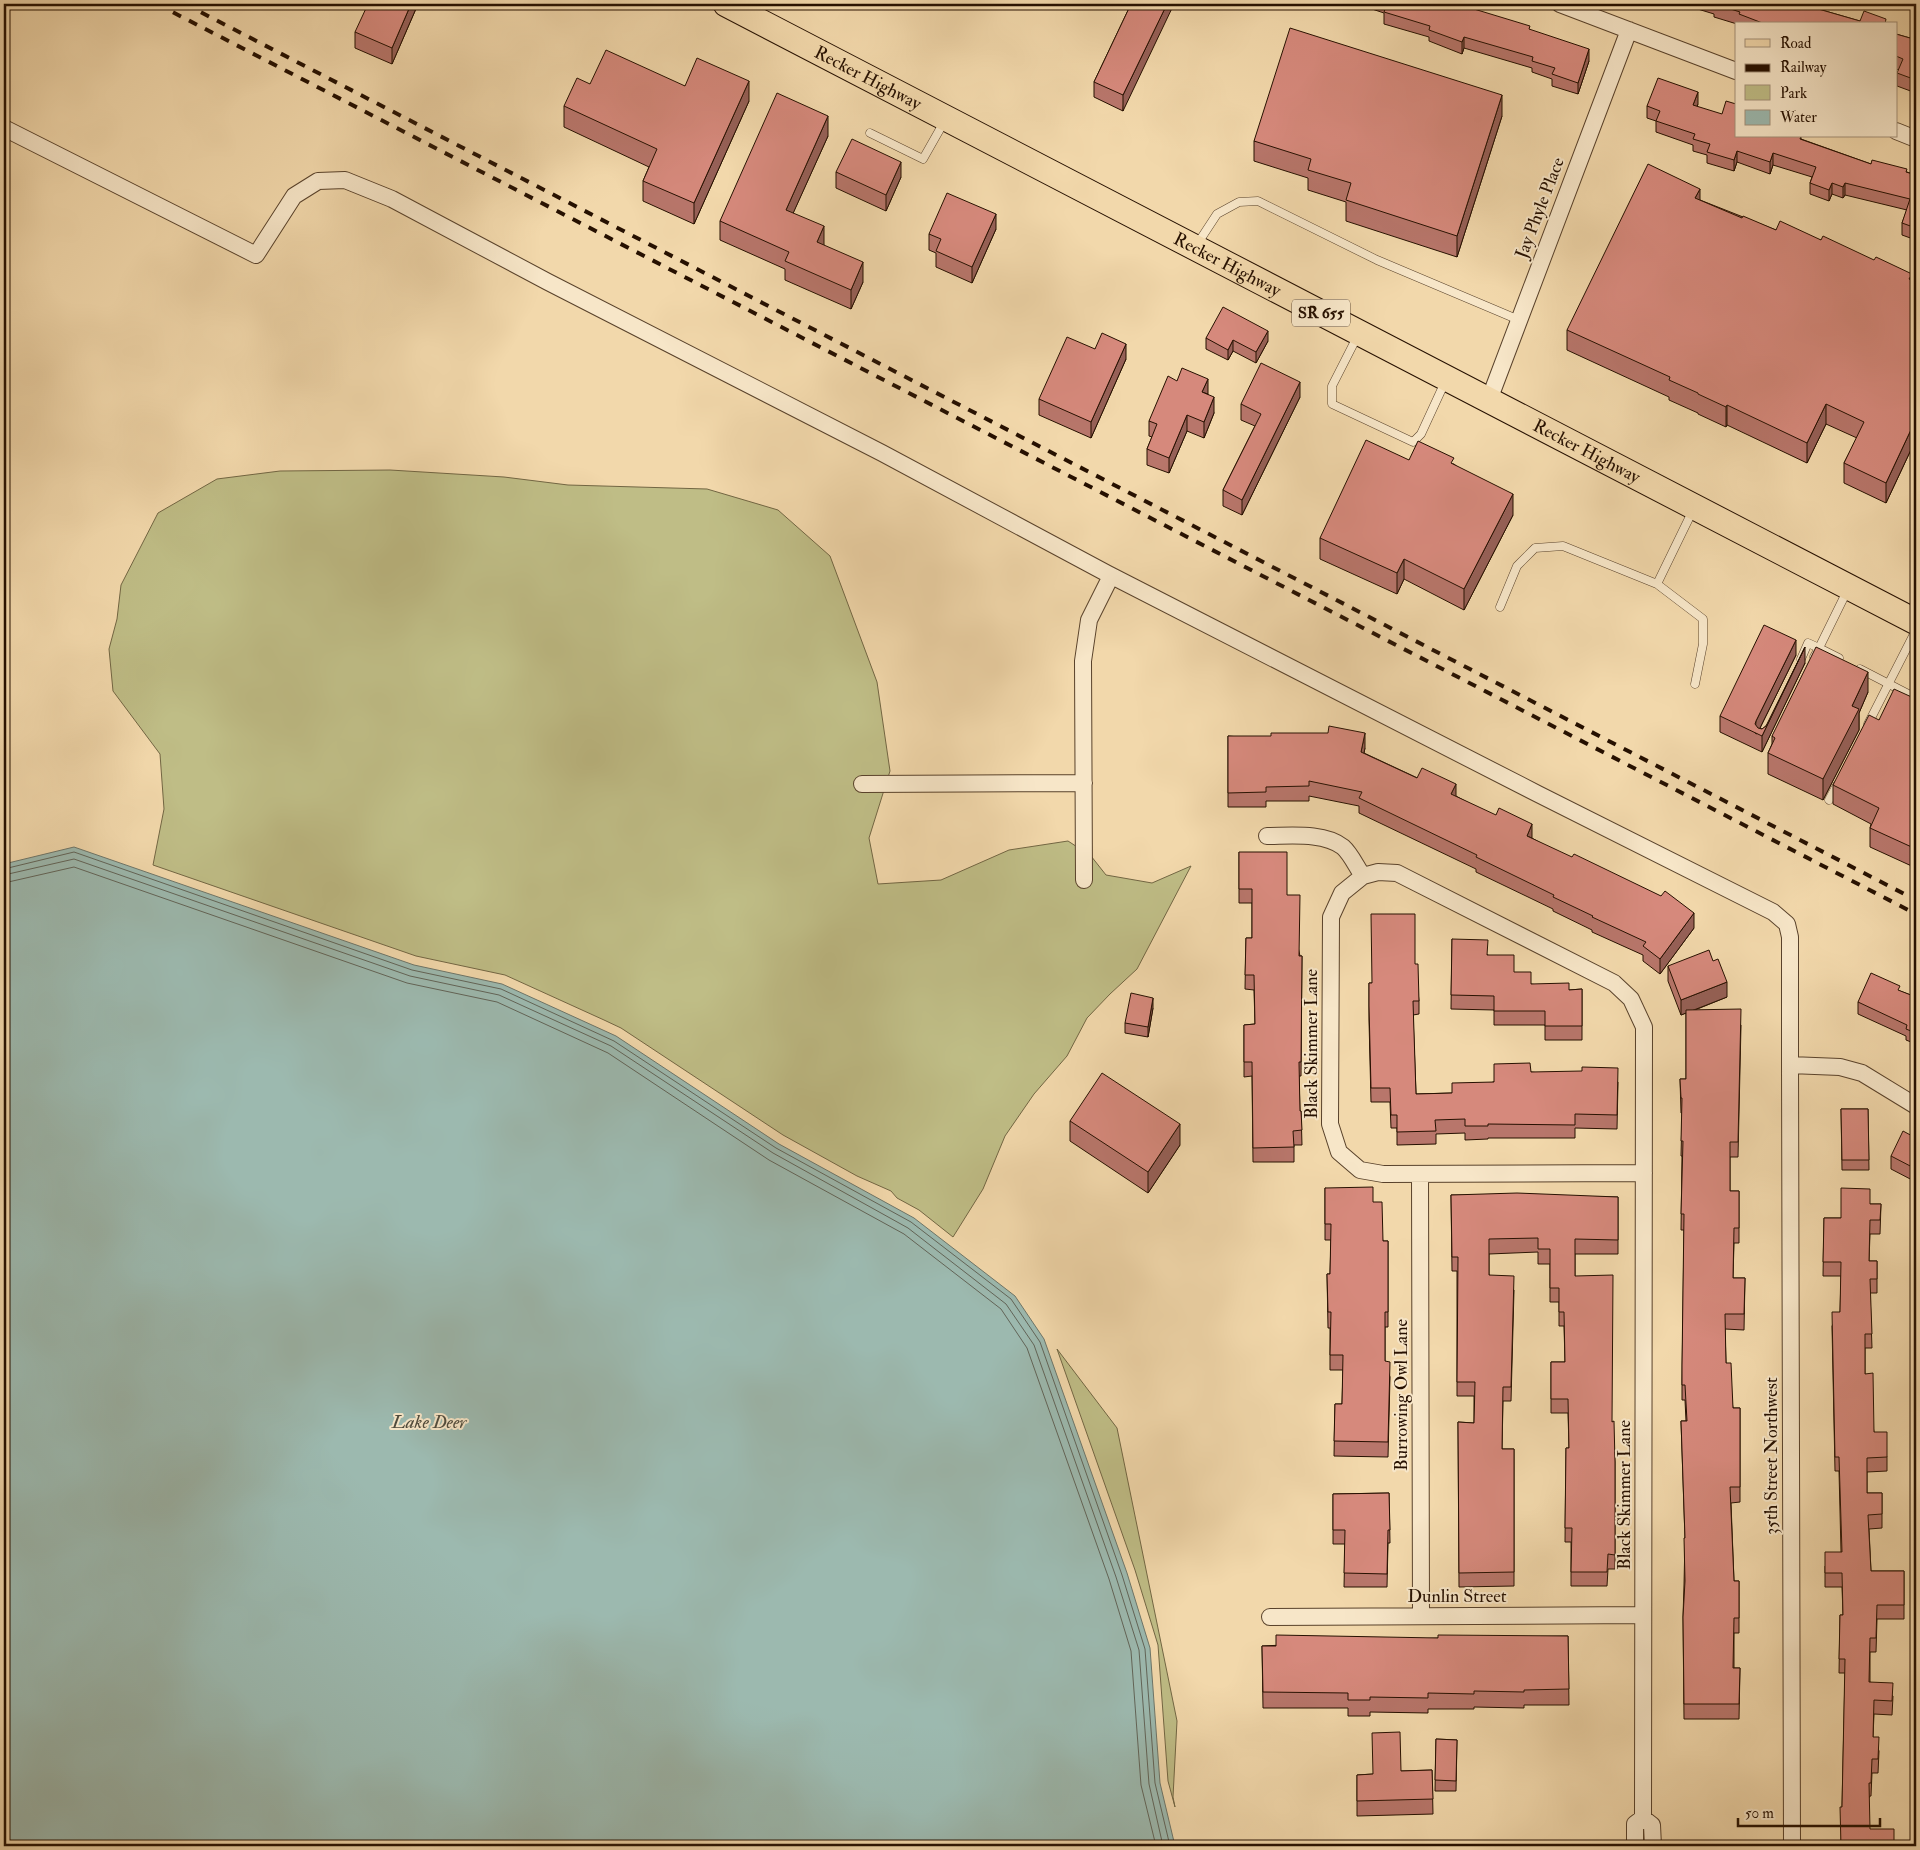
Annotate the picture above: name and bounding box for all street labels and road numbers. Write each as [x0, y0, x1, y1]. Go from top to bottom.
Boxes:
street label: Recker Highway [810, 40, 927, 116]
street label: Jay Phyle Place [1510, 154, 1570, 263]
street label: Recker Highway [1170, 227, 1286, 302]
road number: SR 655 [1292, 300, 1350, 326]
street label: Recker Highway [1529, 414, 1645, 489]
street label: Black Skimmer Lane [1300, 969, 1323, 1119]
street label: Burrowing Owl Lane [1390, 1318, 1413, 1471]
street label: 35th Street Northwest [1760, 1377, 1783, 1535]
street label: Black Skimmer Lane [1613, 1420, 1636, 1570]
street label: Dunlin Street [1407, 1585, 1507, 1608]

